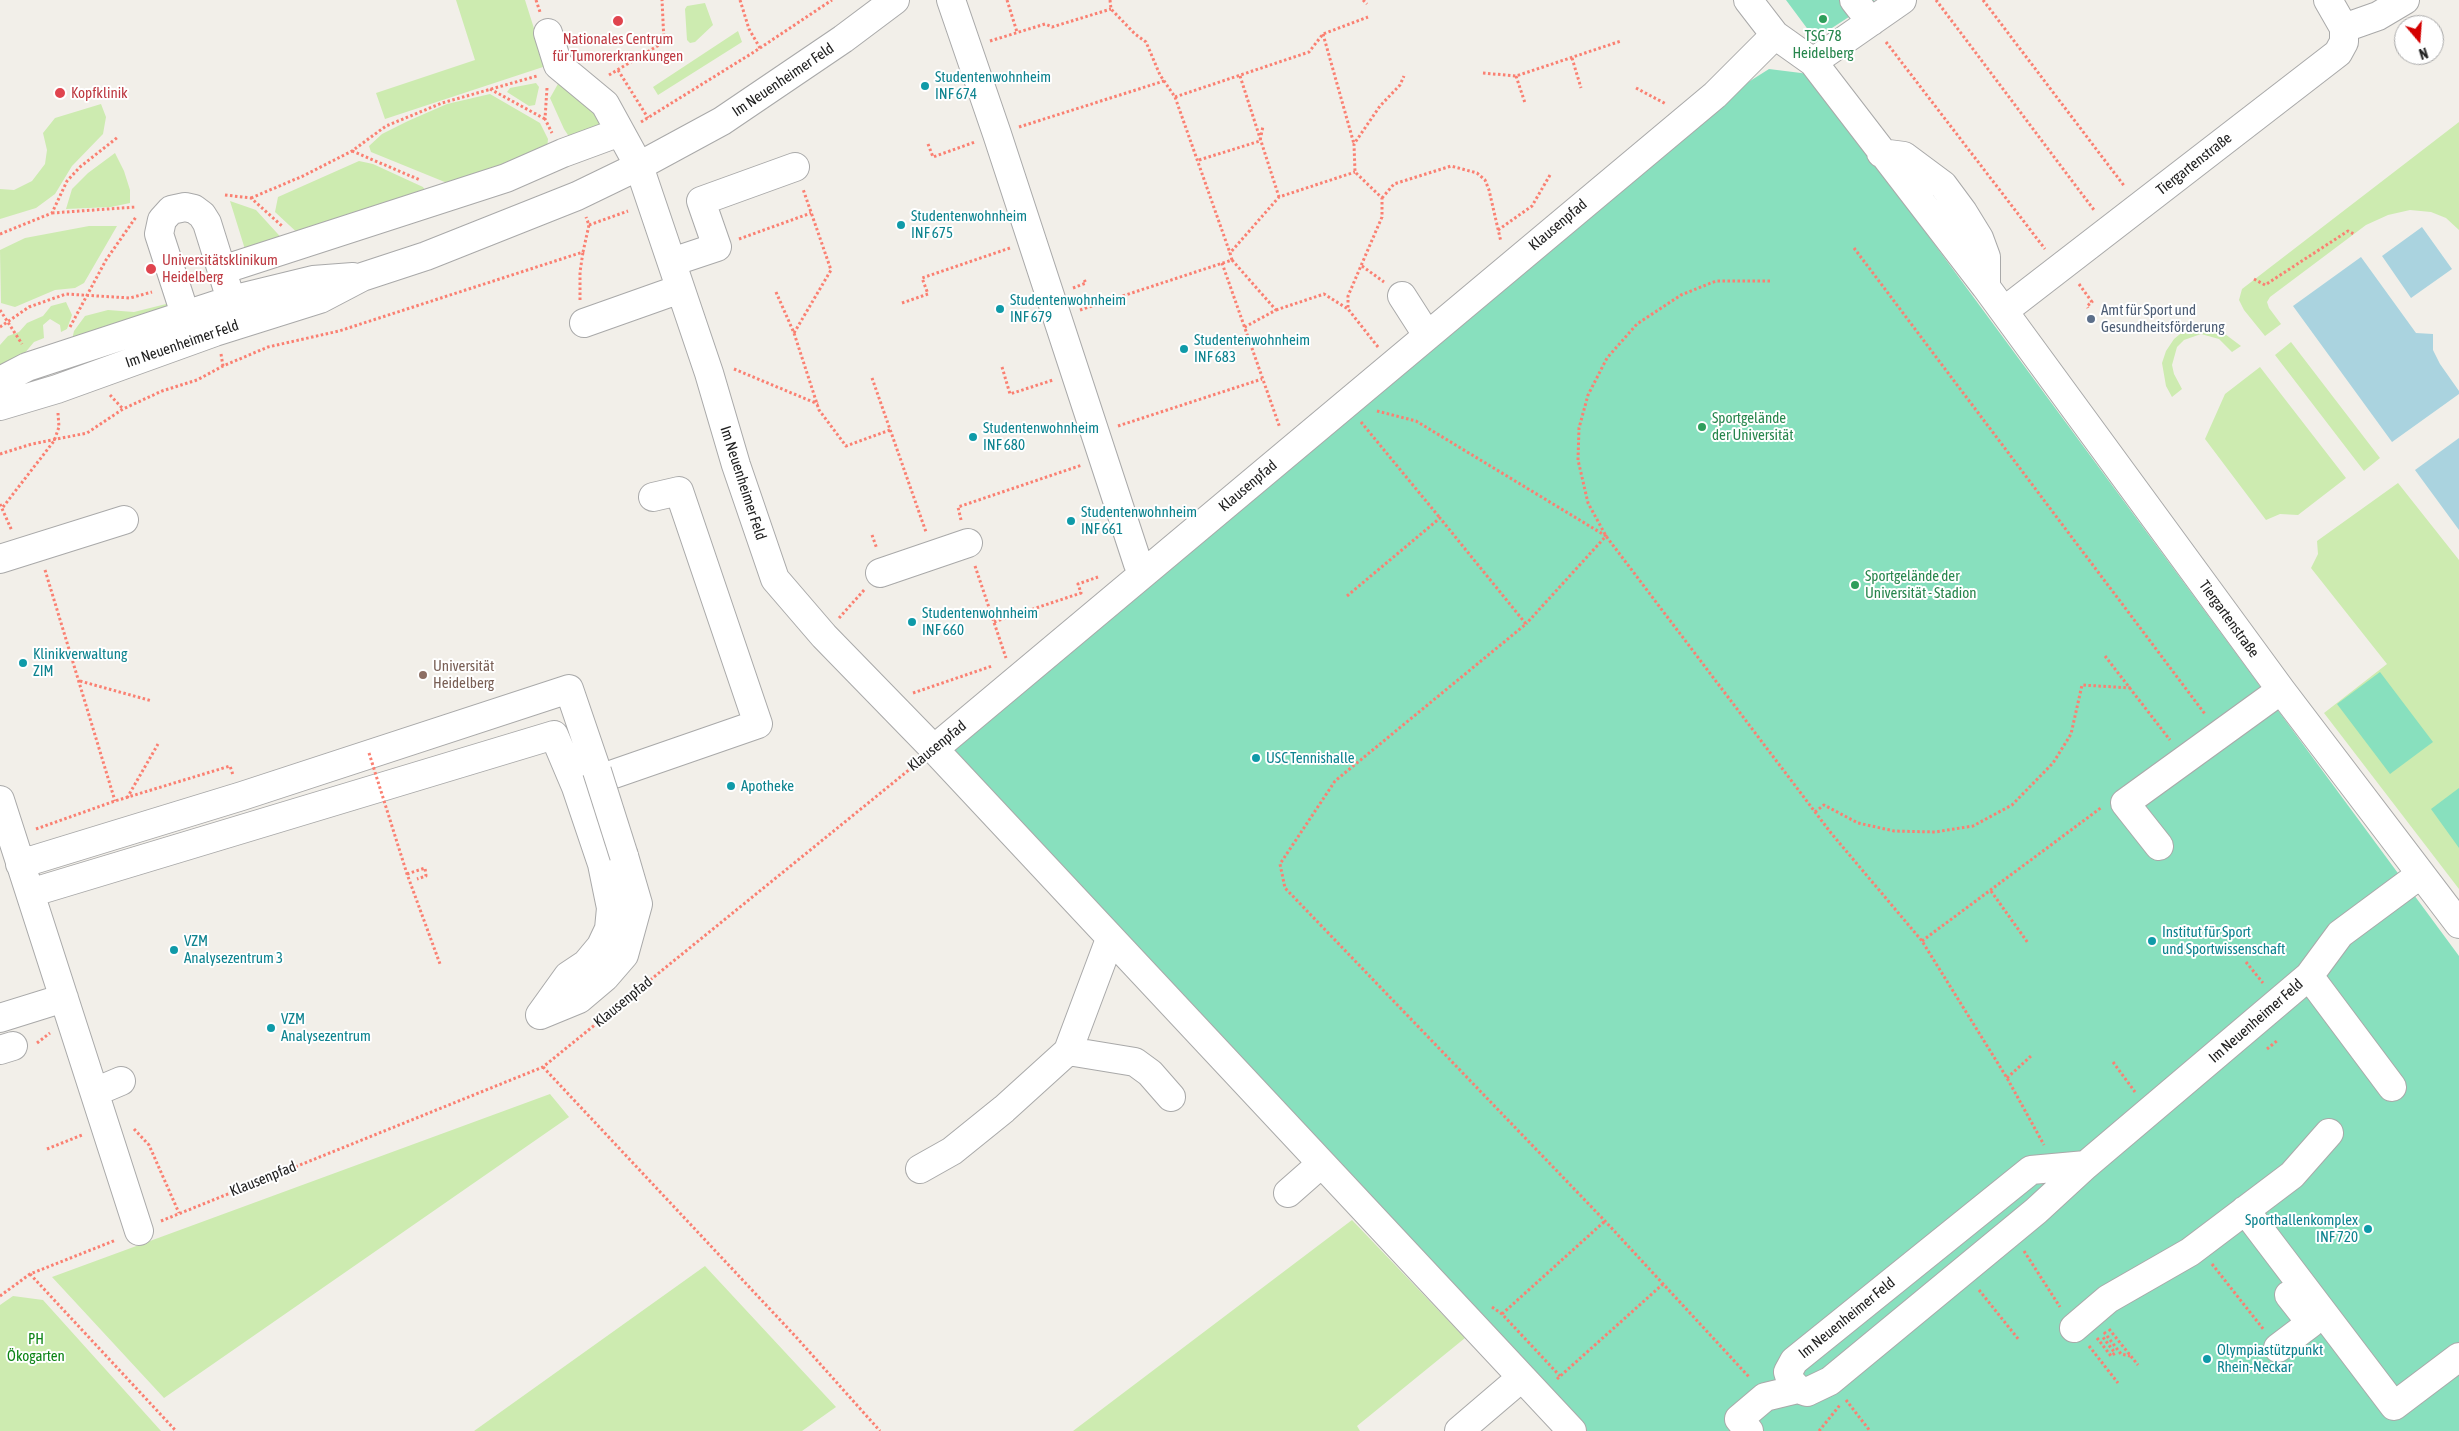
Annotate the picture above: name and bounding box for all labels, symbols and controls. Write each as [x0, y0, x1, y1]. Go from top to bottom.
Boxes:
marker: TSG 78 Heidelberg [1817, 13, 1829, 25]
marker: Nationales Centrum für Tumorerkrankungen [611, 14, 625, 28]
north arrow [2394, 15, 2444, 65]
place label: TSG 78 Heidelberg [1792, 27, 1854, 62]
place label: Nationales Centrum für Tumorerkrankungen [553, 30, 683, 65]
street label: Im Neuenheimer Feld [729, 39, 837, 121]
text: N [2417, 44, 2430, 62]
place label: Studentenwohnheim INF 674 [935, 68, 1051, 103]
marker: Studentenwohnheim INF 674 [919, 80, 931, 92]
place label: Kopfklinik [71, 84, 128, 102]
marker: Kopfklinik [53, 86, 67, 100]
street label: Tiergartenstraße [2153, 129, 2235, 199]
street label: Klausenpfad [1525, 196, 1591, 254]
place label: Studentenwohnheim INF 675 [911, 207, 1027, 242]
marker: Studentenwohnheim INF 675 [895, 219, 907, 231]
place label: Universitätsklinikum Heidelberg [162, 251, 278, 286]
marker: Universitätsklinikum Heidelberg [144, 262, 158, 276]
place label: Studentenwohnheim INF 679 [1010, 291, 1126, 326]
place label: Amt für Sport und Gesundheitsförderung [2101, 301, 2225, 336]
marker: Studentenwohnheim INF 679 [994, 303, 1006, 315]
marker: Amt für Sport und Gesundheitsförderung [2085, 313, 2097, 325]
street label: Im Neuenheimer Feld [123, 316, 241, 372]
place label: Studentenwohnheim INF 683 [1194, 331, 1310, 366]
marker: Studentenwohnheim INF 683 [1178, 343, 1190, 355]
place label: Sportgelände der Universität [1712, 409, 1794, 444]
place label: Studentenwohnheim INF 680 [983, 419, 1099, 454]
marker: Sportgelände der Universität [1696, 421, 1708, 433]
street label: Im Neuenheimer Feld [716, 424, 770, 542]
marker: Studentenwohnheim INF 680 [967, 431, 979, 443]
street label: Klausenpfad [1215, 457, 1281, 515]
place label: Studentenwohnheim INF 661 [1081, 503, 1197, 538]
marker: Studentenwohnheim INF 661 [1065, 515, 1077, 527]
place label: Sportgelände der Universität - Stadion [1865, 567, 1977, 602]
street label: Tiergartenstraße [2195, 577, 2263, 661]
marker: Sportgelände der Universität - Stadion [1849, 579, 1861, 591]
place label: Studentenwohnheim INF 660 [922, 604, 1038, 639]
marker: Studentenwohnheim INF 660 [906, 616, 918, 628]
place label: Klinikverwaltung ZIM [33, 645, 127, 680]
marker: Klinikverwaltung ZIM [17, 657, 29, 669]
place label: Universität Heidelberg [433, 657, 494, 692]
marker: Universität Heidelberg [417, 669, 429, 681]
street label: Klausenpfad [904, 717, 970, 775]
place label: USC Tennishalle [1266, 749, 1355, 767]
marker: USC Tennishalle [1250, 752, 1262, 764]
place label: Apotheke [741, 777, 794, 795]
marker: Apotheke [725, 780, 737, 792]
place label: Institut für Sport und Sportwissenschaft [2162, 923, 2285, 958]
place label: VZM Analysezentrum 3 [184, 932, 283, 967]
marker: Institut für Sport und Sportwissenschaft [2146, 935, 2158, 947]
marker: VZM Analysezentrum 3 [168, 944, 180, 956]
street label: Klausenpfad [590, 973, 656, 1031]
street label: Im Neuenheimer Feld [2205, 975, 2307, 1067]
place label: VZM Analysezentrum [281, 1010, 371, 1045]
marker: VZM Analysezentrum [265, 1022, 277, 1034]
street label: Klausenpfad [227, 1157, 299, 1201]
place label: Sporthallenkomplex INF 720 [2245, 1211, 2358, 1246]
marker: Sporthallenkomplex INF 720 [2362, 1223, 2374, 1235]
street label: Im Neuenheimer Feld [1795, 1274, 1899, 1362]
park label: PH Ökogarten [7, 1330, 65, 1365]
place label: Olympiastützpunkt Rhein-Neckar [2217, 1341, 2323, 1376]
marker: Olympiastützpunkt Rhein-Neckar [2201, 1353, 2213, 1365]

